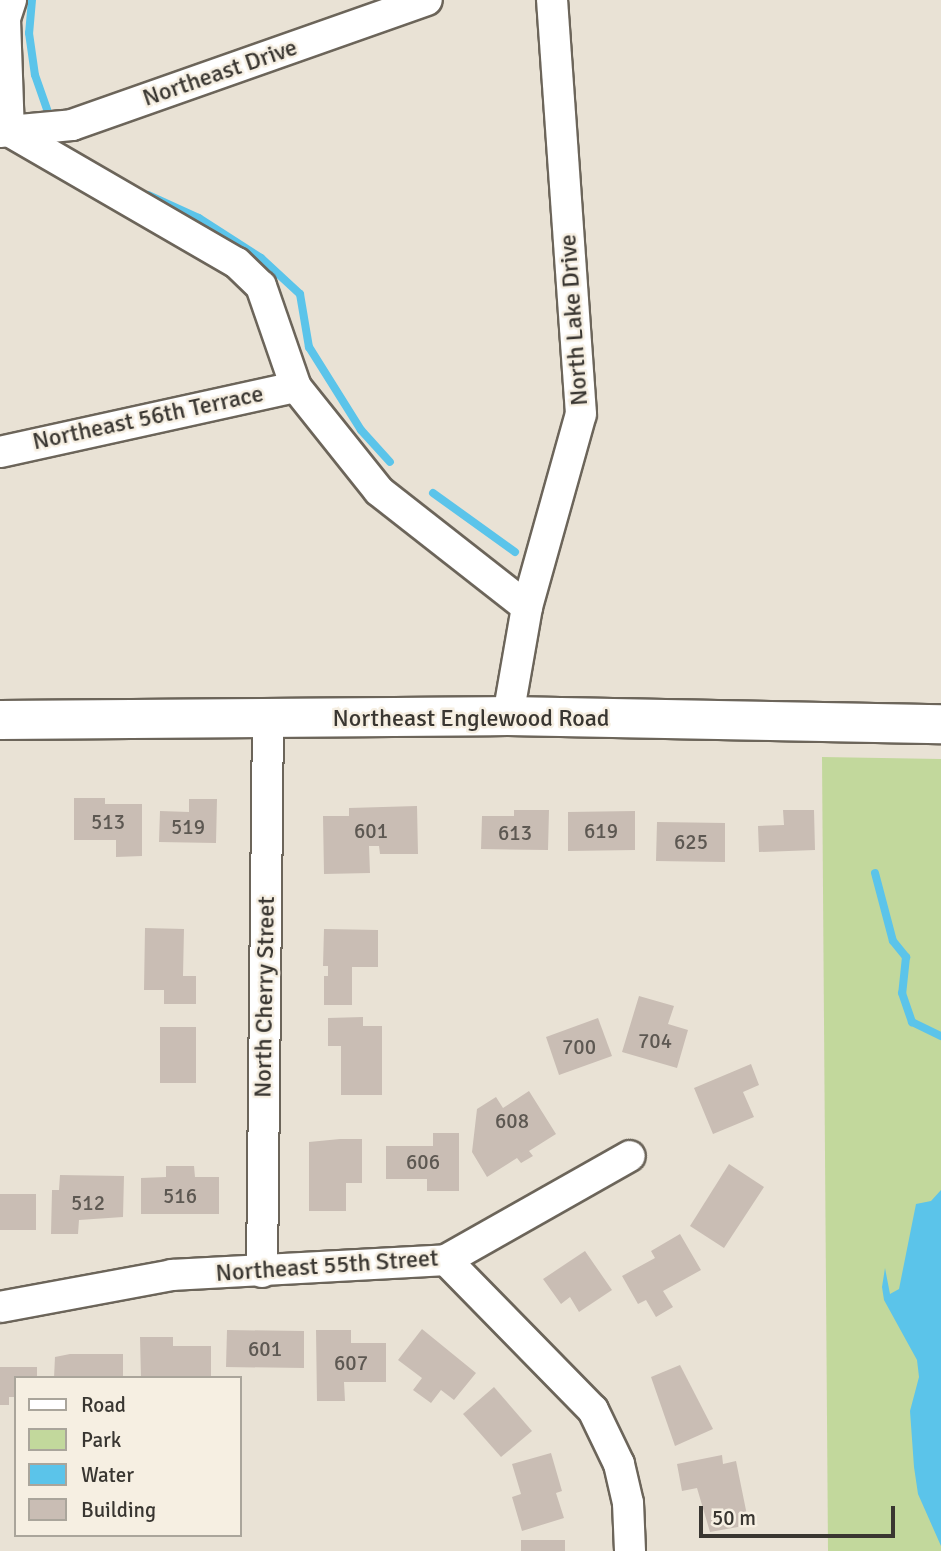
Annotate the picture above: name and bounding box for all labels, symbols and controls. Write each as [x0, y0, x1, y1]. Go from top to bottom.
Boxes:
street label: Northeast Drive [139, 33, 301, 113]
street label: North Lake Drive [554, 233, 594, 407]
street label: Northeast 56th Terrace [30, 379, 266, 457]
street label: Northeast Englewood Road [332, 705, 610, 733]
house number: 513 [91, 809, 125, 835]
house number: 519 [171, 814, 205, 840]
house number: 601 [354, 818, 388, 844]
house number: 619 [584, 818, 618, 844]
house number: 613 [498, 820, 532, 846]
house number: 625 [674, 829, 708, 855]
street label: North Cherry Street [249, 896, 281, 1098]
house number: 704 [638, 1028, 672, 1054]
house number: 700 [562, 1034, 596, 1060]
house number: 608 [495, 1108, 529, 1134]
house number: 606 [406, 1149, 440, 1175]
house number: 516 [163, 1183, 197, 1209]
house number: 512 [71, 1190, 105, 1216]
street label: Northeast 55th Street [215, 1244, 439, 1288]
house number: 601 [248, 1336, 282, 1362]
house number: 607 [334, 1350, 368, 1376]
legend [14, 1376, 242, 1537]
text: Road [81, 1392, 126, 1418]
text: Park [81, 1427, 121, 1453]
text: Water [81, 1462, 134, 1488]
scale bar [703, 1492, 899, 1536]
text: Building [81, 1497, 156, 1523]
text: 50 m [712, 1505, 756, 1531]

